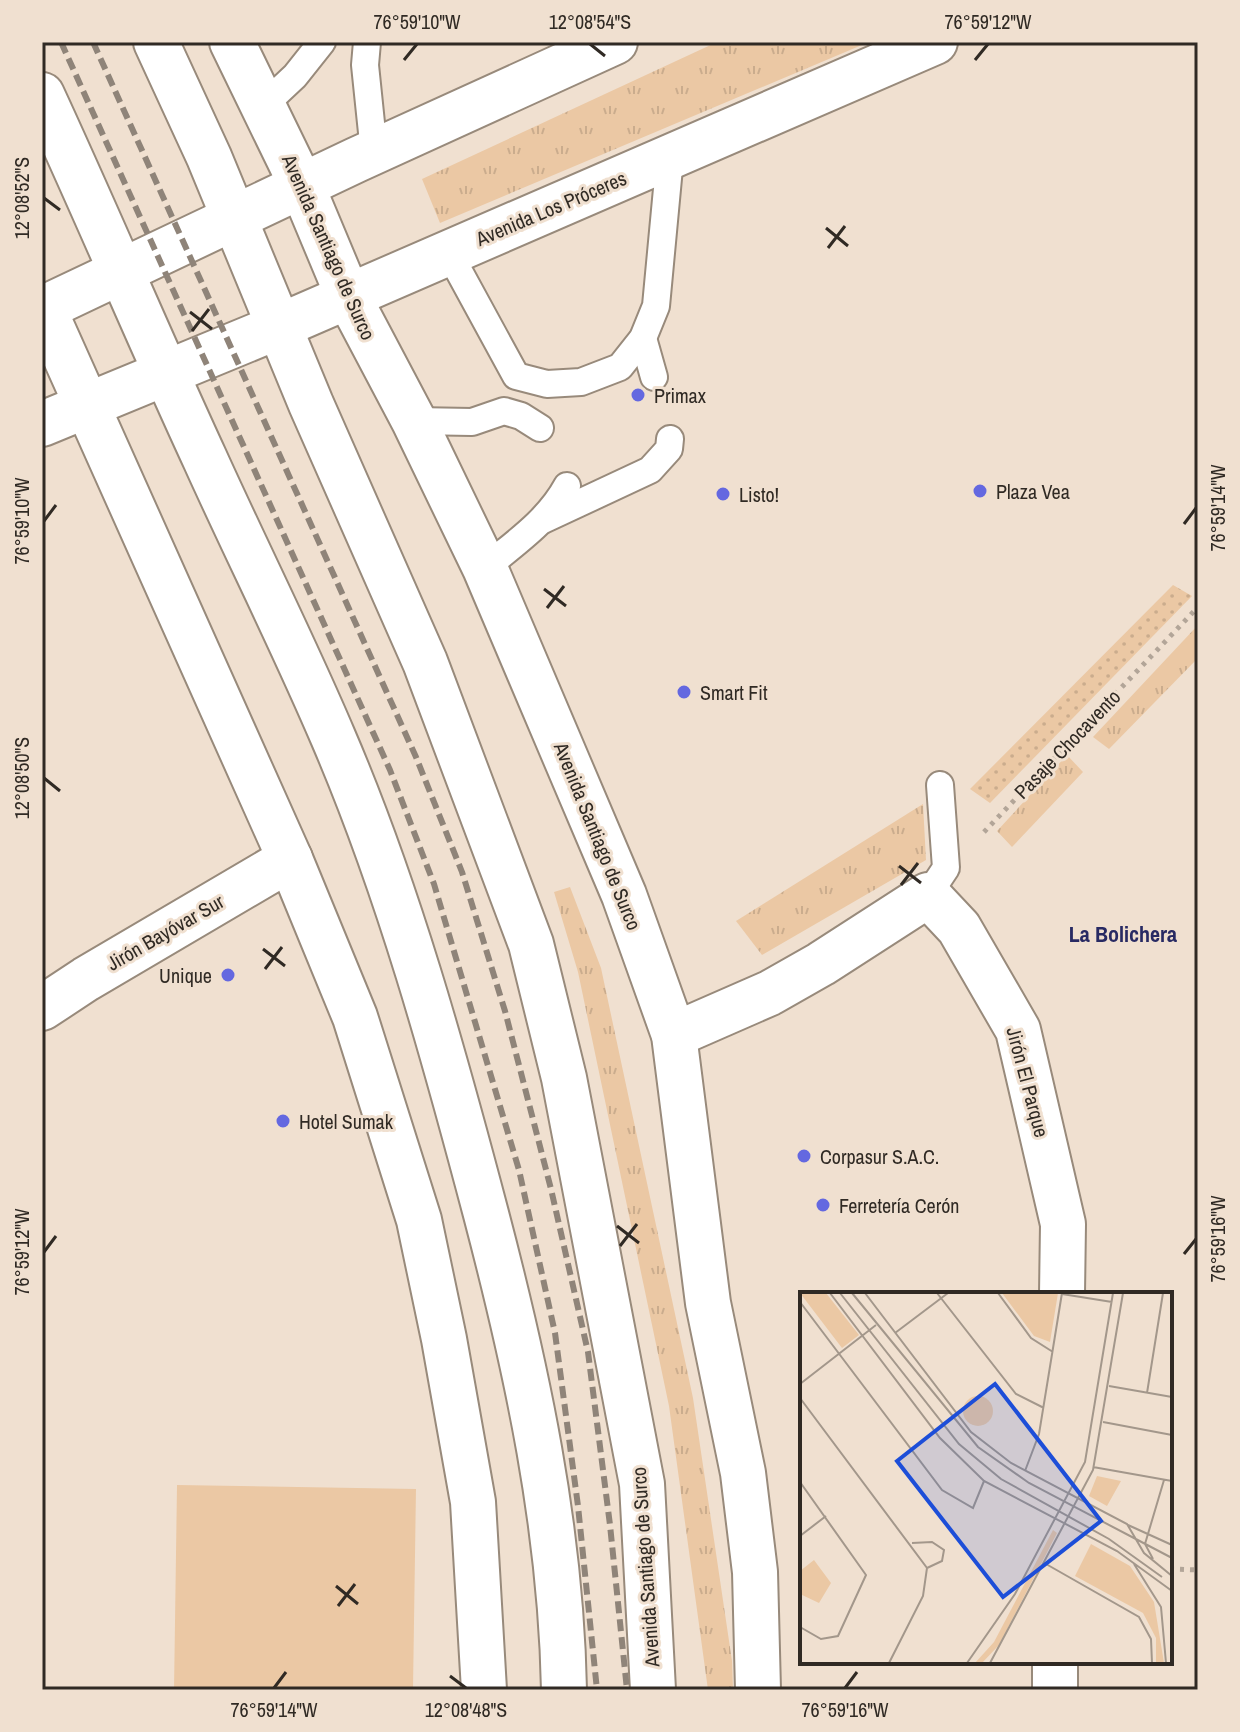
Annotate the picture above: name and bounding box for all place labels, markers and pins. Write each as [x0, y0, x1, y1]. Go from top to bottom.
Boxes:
place label: Primax [654, 382, 707, 409]
marker: Primax [629, 386, 647, 404]
place label: Plaza Vea [996, 478, 1070, 505]
place label: Listo! [739, 481, 779, 508]
marker: Plaza Vea [971, 482, 989, 500]
marker: Listo! [714, 485, 732, 503]
place label: Smart Fit [700, 679, 768, 706]
marker: Smart Fit [675, 683, 693, 701]
place label: Unique [159, 962, 212, 989]
marker: Unique [219, 966, 237, 984]
place label: Hotel Sumak [299, 1108, 394, 1135]
marker: Hotel Sumak [274, 1112, 292, 1130]
place label: Corpasur S.A.C. [820, 1143, 939, 1170]
marker: Corpasur S.A.C. [795, 1147, 813, 1165]
place label: Ferretería Cerón [839, 1192, 959, 1219]
marker: Ferretería Cerón [814, 1196, 832, 1214]

